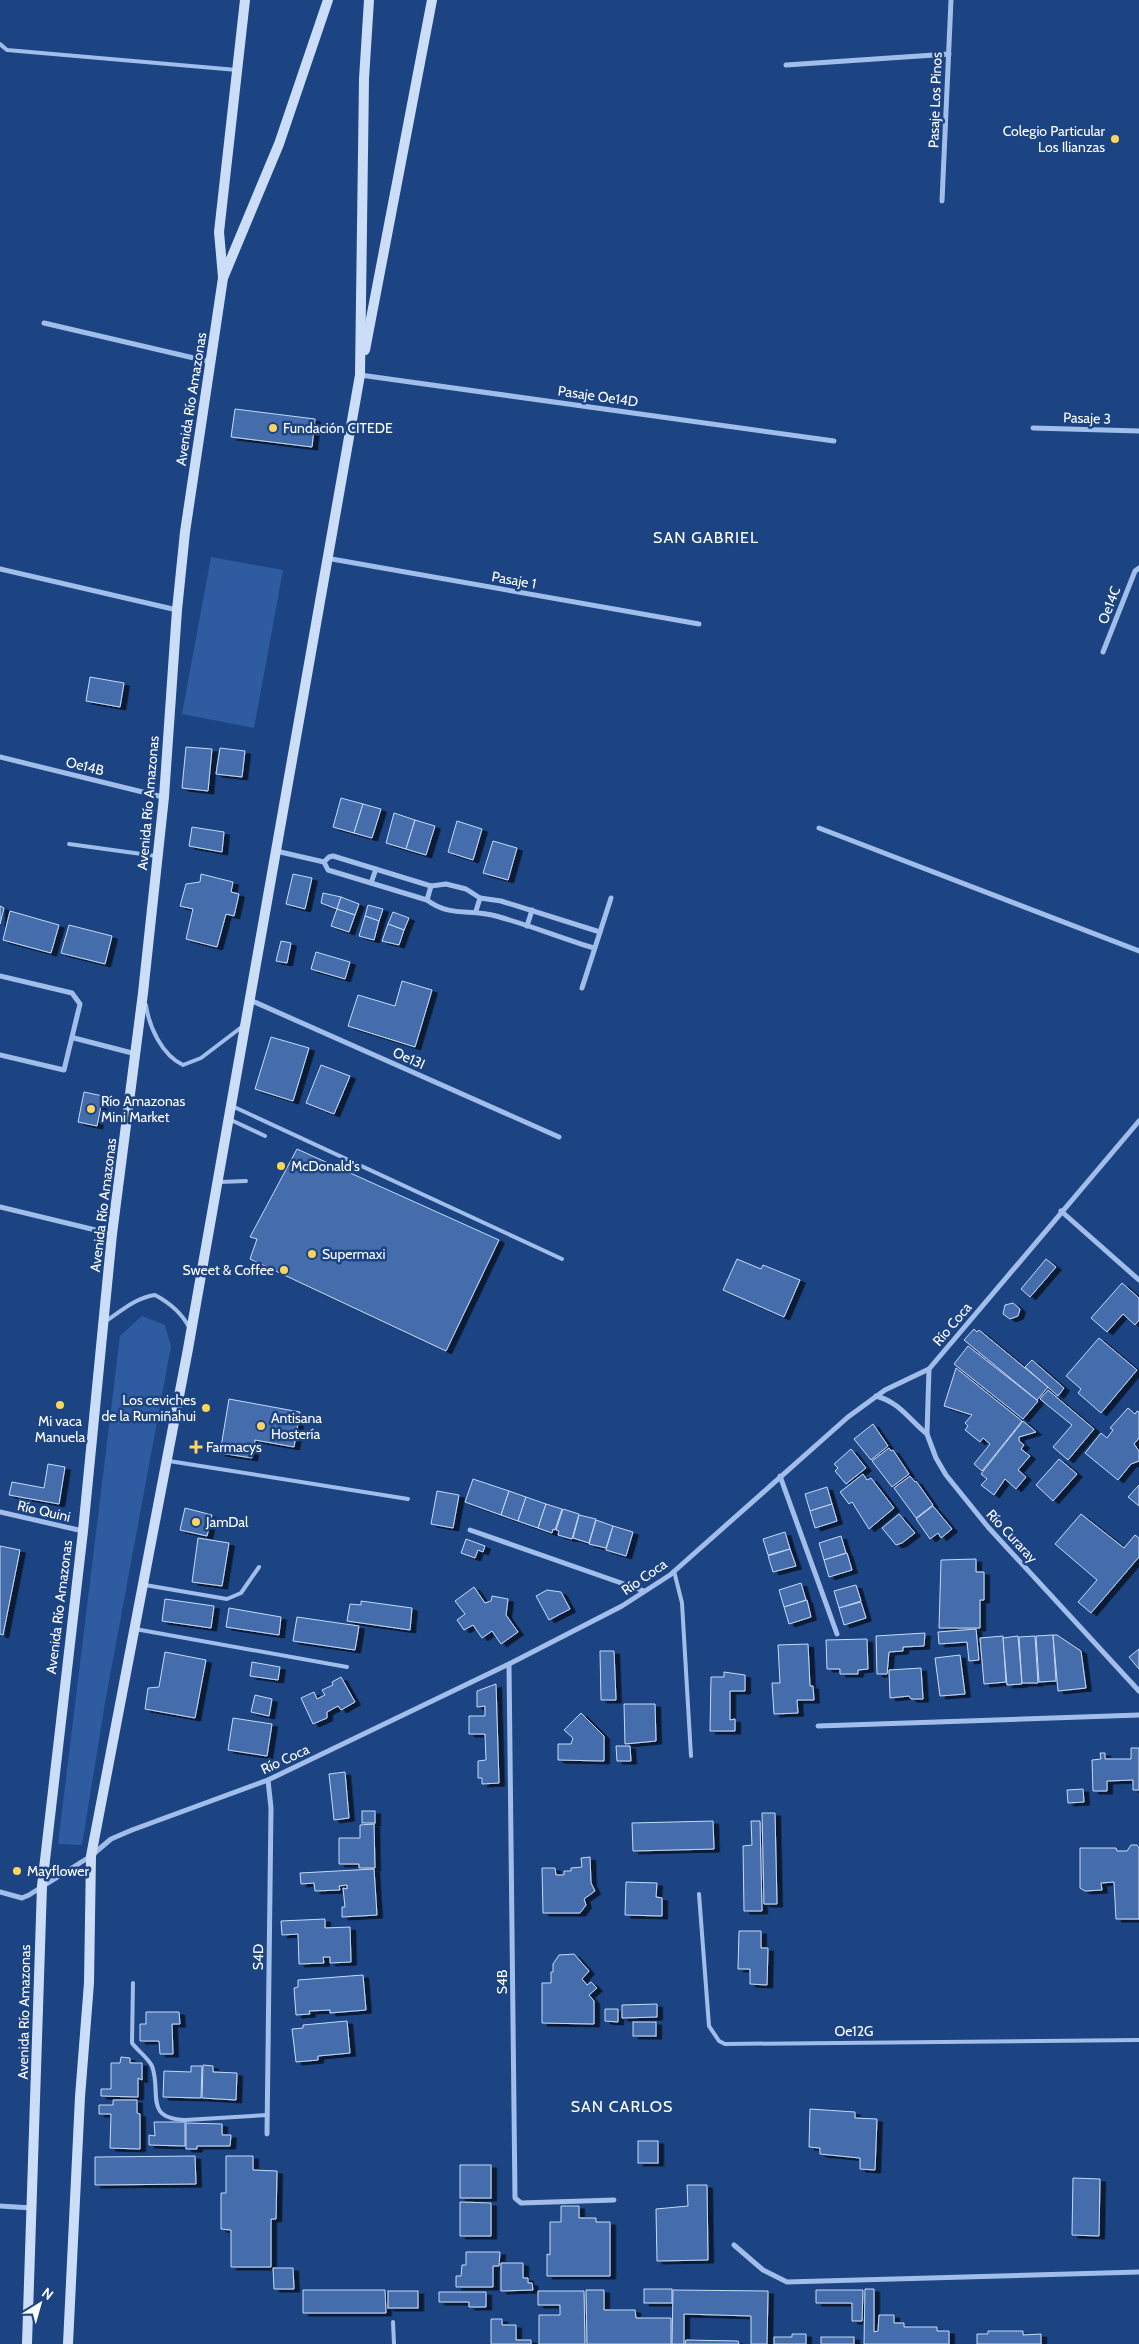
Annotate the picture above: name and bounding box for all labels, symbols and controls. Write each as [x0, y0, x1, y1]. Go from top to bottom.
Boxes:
street label: Pasaje Los Pinos [924, 51, 946, 148]
place label: Colegio Particular Los Ilianzas [1003, 122, 1106, 156]
marker: Colegio Particular Los Ilianzas [1109, 133, 1121, 145]
street label: Avenida Río Amazonas [172, 331, 210, 467]
street label: Pasaje Oe14D [557, 381, 639, 411]
street label: Pasaje 3 [1063, 408, 1111, 428]
place label: Fundación CITEDE [283, 419, 393, 437]
marker: Fundación CITEDE [267, 422, 279, 434]
district label: SAN GABRIEL [653, 528, 759, 547]
street label: Pasaje 1 [490, 567, 538, 593]
street label: Oe14C [1094, 583, 1124, 626]
street label: Avenida Río Amazonas [133, 735, 163, 871]
street label: Oe14B [64, 753, 106, 779]
street label: Oe13I [390, 1043, 428, 1073]
place label: Río Amazonas Mini Market [101, 1092, 185, 1126]
marker: Río Amazonas Mini Market [85, 1103, 97, 1115]
street label: Avenida Río Amazonas [86, 1137, 120, 1273]
place label: McDonald's [291, 1157, 360, 1175]
marker: McDonald's [275, 1160, 287, 1172]
place label: Supermaxi [322, 1245, 385, 1263]
marker: Supermaxi [306, 1248, 318, 1260]
place label: Sweet & Coffee [182, 1261, 274, 1279]
marker: Sweet & Coffee [278, 1264, 290, 1276]
street label: Río Coca [929, 1298, 976, 1349]
place label: Los ceviches de la Rumiñahui [101, 1391, 196, 1425]
marker: Mi vaca Manuela [54, 1399, 66, 1411]
marker: Los ceviches de la Rumiñahui [200, 1402, 212, 1414]
place label: Antisana Hostería [271, 1409, 322, 1443]
place label: Mi vaca Manuela [35, 1412, 85, 1446]
marker: Antisana Hostería [255, 1420, 267, 1432]
place label: Farmacys [206, 1438, 262, 1456]
marker: Farmacys [190, 1441, 202, 1453]
street label: Río Quini [16, 1496, 72, 1526]
street label: Río Curaray [983, 1505, 1041, 1567]
place label: JamDal [205, 1513, 249, 1531]
marker: JamDal [190, 1516, 202, 1528]
street label: Avenida Río Amazonas [42, 1539, 76, 1675]
street label: Río Coca [618, 1555, 670, 1599]
street label: Río Coca [258, 1740, 312, 1778]
place label: Mayflower [27, 1862, 90, 1880]
marker: Mayflower [11, 1865, 23, 1877]
street label: Avenida Río Amazonas [14, 1944, 34, 2080]
street label: S4D [249, 1944, 267, 1970]
street label: S4B [493, 1970, 511, 1994]
street label: Oe12G [835, 2022, 873, 2040]
district label: SAN CARLOS [571, 2097, 673, 2116]
north arrow [15, 2279, 65, 2329]
text: N [38, 2283, 57, 2304]

